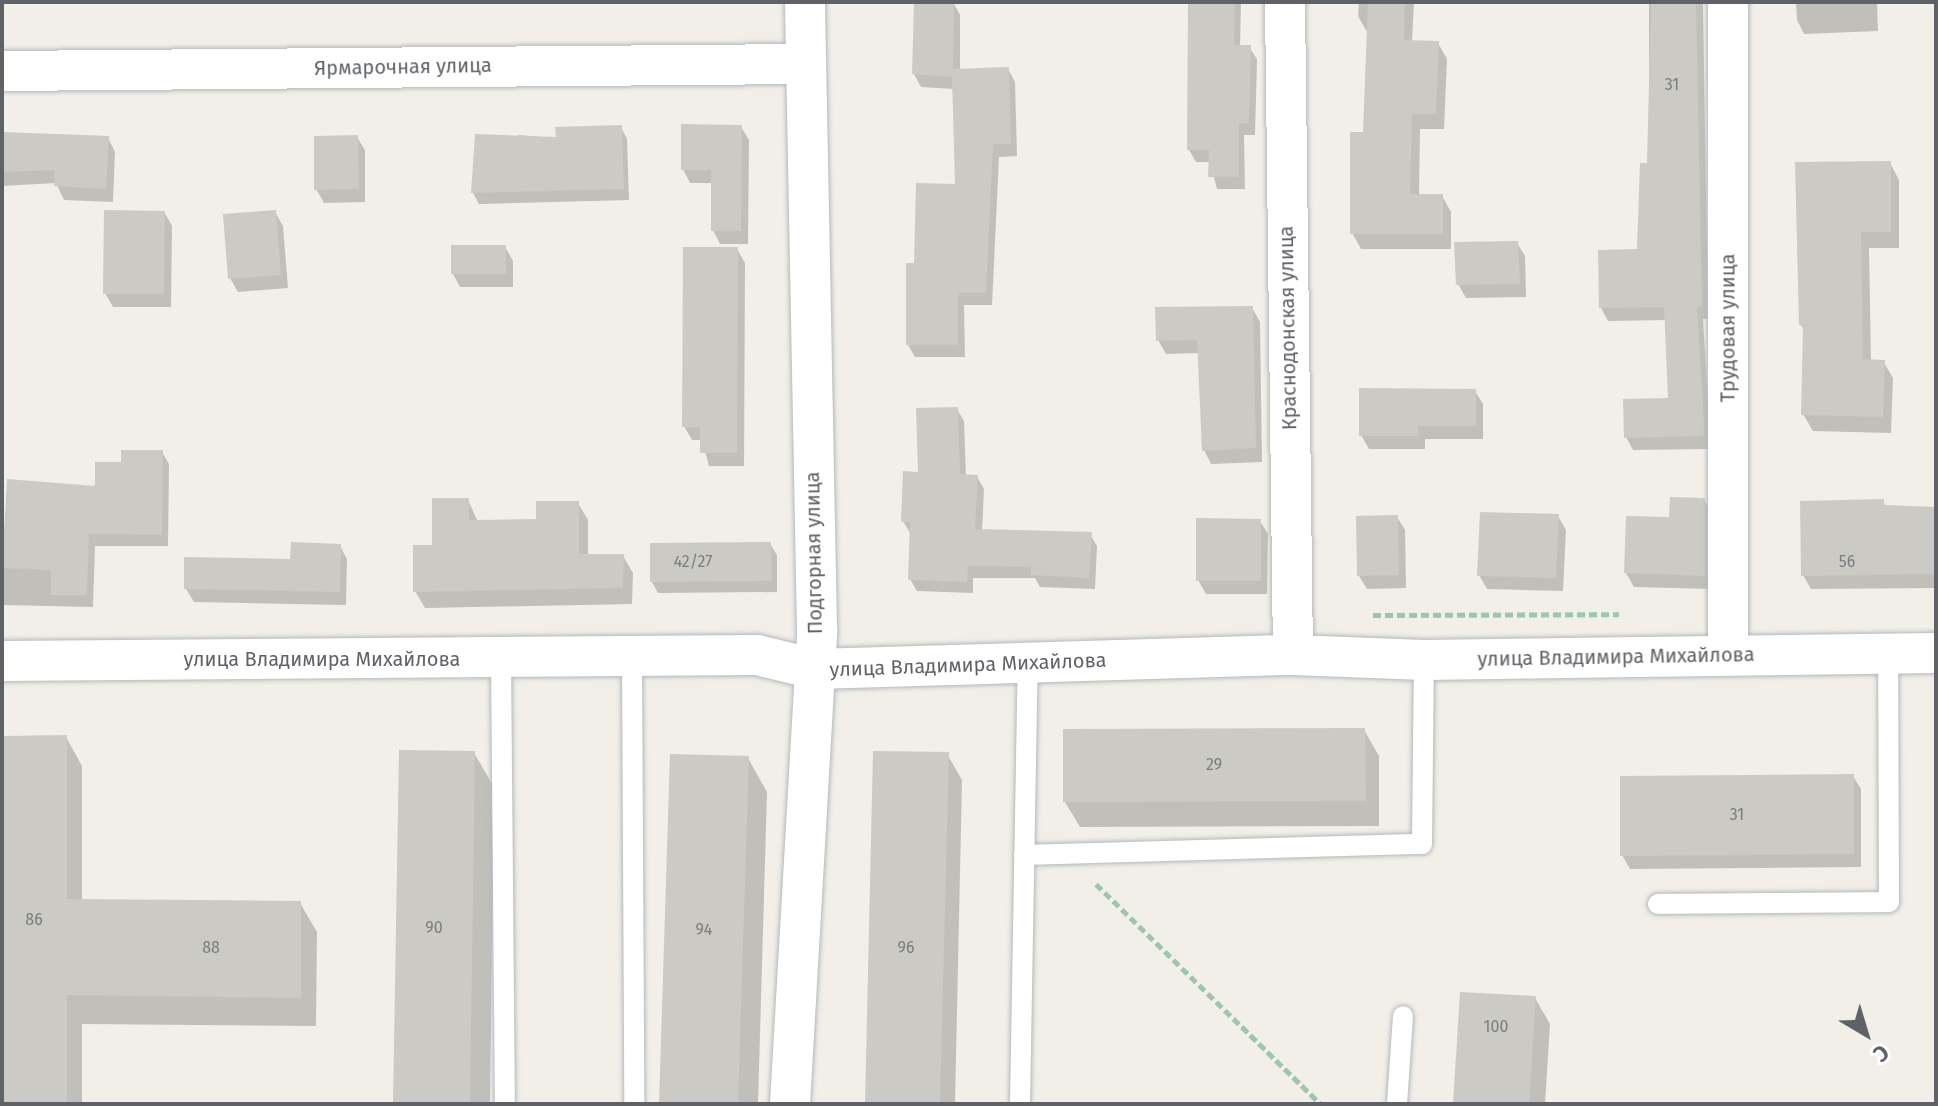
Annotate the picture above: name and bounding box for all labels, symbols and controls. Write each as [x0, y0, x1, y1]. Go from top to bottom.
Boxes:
street label: Ярмарочная улица [314, 53, 492, 81]
house number: 31 [1665, 75, 1679, 95]
street label: Краснодонская улица [1274, 226, 1302, 430]
street label: Трудовая улица [1716, 254, 1740, 402]
street label: Подгорная улица [801, 472, 827, 634]
house number: 42/27 [674, 552, 712, 572]
house number: 56 [1839, 552, 1855, 572]
street label: улица Владимира Михайлова [1477, 643, 1755, 671]
street label: улица Владимира Михайлова [183, 647, 461, 671]
street label: улица Владимира Михайлова [829, 648, 1107, 682]
house number: 29 [1206, 755, 1222, 775]
house number: 31 [1730, 805, 1744, 825]
house number: 86 [25, 910, 43, 930]
house number: 90 [425, 918, 443, 938]
house number: 94 [696, 920, 712, 940]
house number: 88 [202, 938, 220, 958]
house number: 96 [898, 938, 914, 958]
north arrow [1826, 994, 1906, 1074]
house number: 100 [1484, 1017, 1508, 1037]
text: С [1868, 1039, 1894, 1068]

